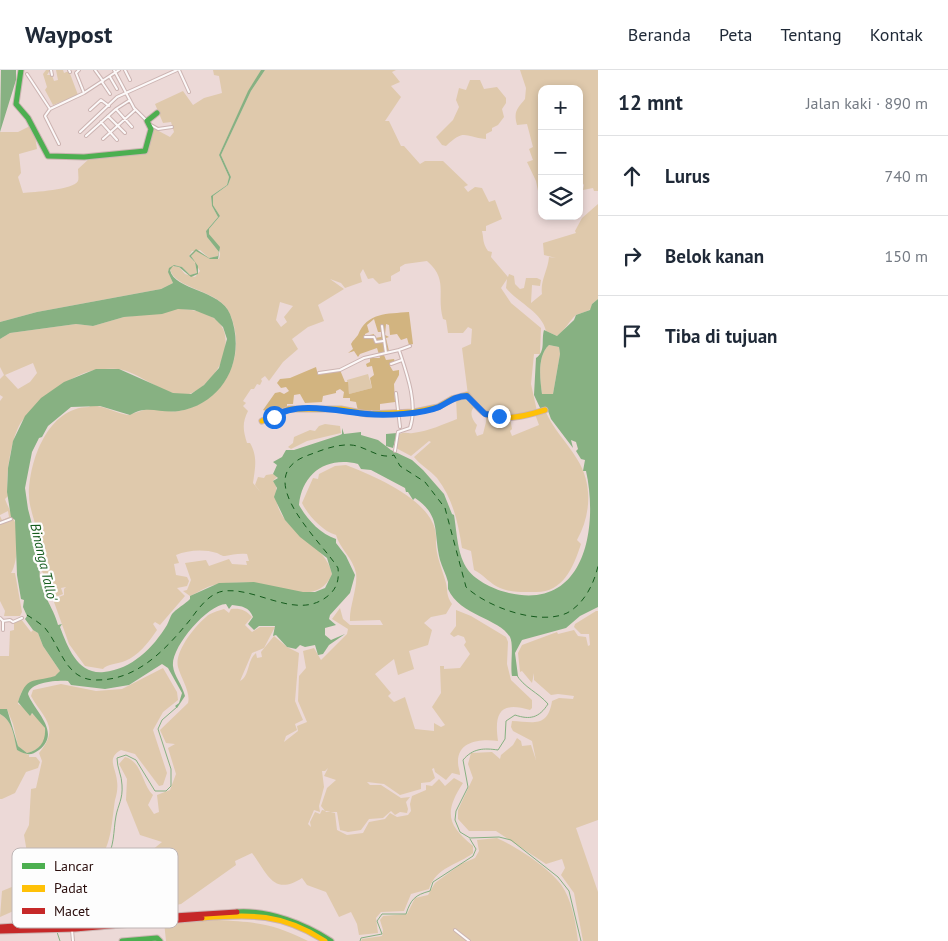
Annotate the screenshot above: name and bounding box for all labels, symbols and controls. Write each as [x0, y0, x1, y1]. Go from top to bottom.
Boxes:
text: Waypost [25, 19, 112, 50]
text: Beranda [628, 23, 691, 46]
text: Peta [719, 23, 753, 46]
text: Tentang [781, 23, 842, 46]
text: Kontak [870, 23, 923, 46]
map controls [538, 85, 583, 220]
button: + [538, 85, 583, 130]
text: 12 mnt [618, 89, 683, 116]
text: Jalan kaki · 890 m [806, 93, 928, 113]
button: − [538, 130, 583, 175]
icon: ahead [618, 162, 646, 190]
text: Lurus [665, 164, 710, 188]
text: 740 m [885, 166, 928, 186]
button: layers [538, 175, 583, 220]
icon: right [618, 242, 646, 270]
text: Belok kanan [665, 244, 764, 268]
text: 150 m [885, 246, 928, 266]
icon: arrive [618, 322, 646, 350]
text: Tiba di tujuan [665, 324, 777, 348]
route end [488, 405, 511, 428]
route start [263, 406, 286, 429]
water label: Binanga Tallo' [26, 521, 62, 604]
legend [12, 848, 178, 928]
text: Lancar [54, 857, 94, 875]
text: Padat [54, 879, 88, 897]
text: Macet [54, 902, 90, 920]

